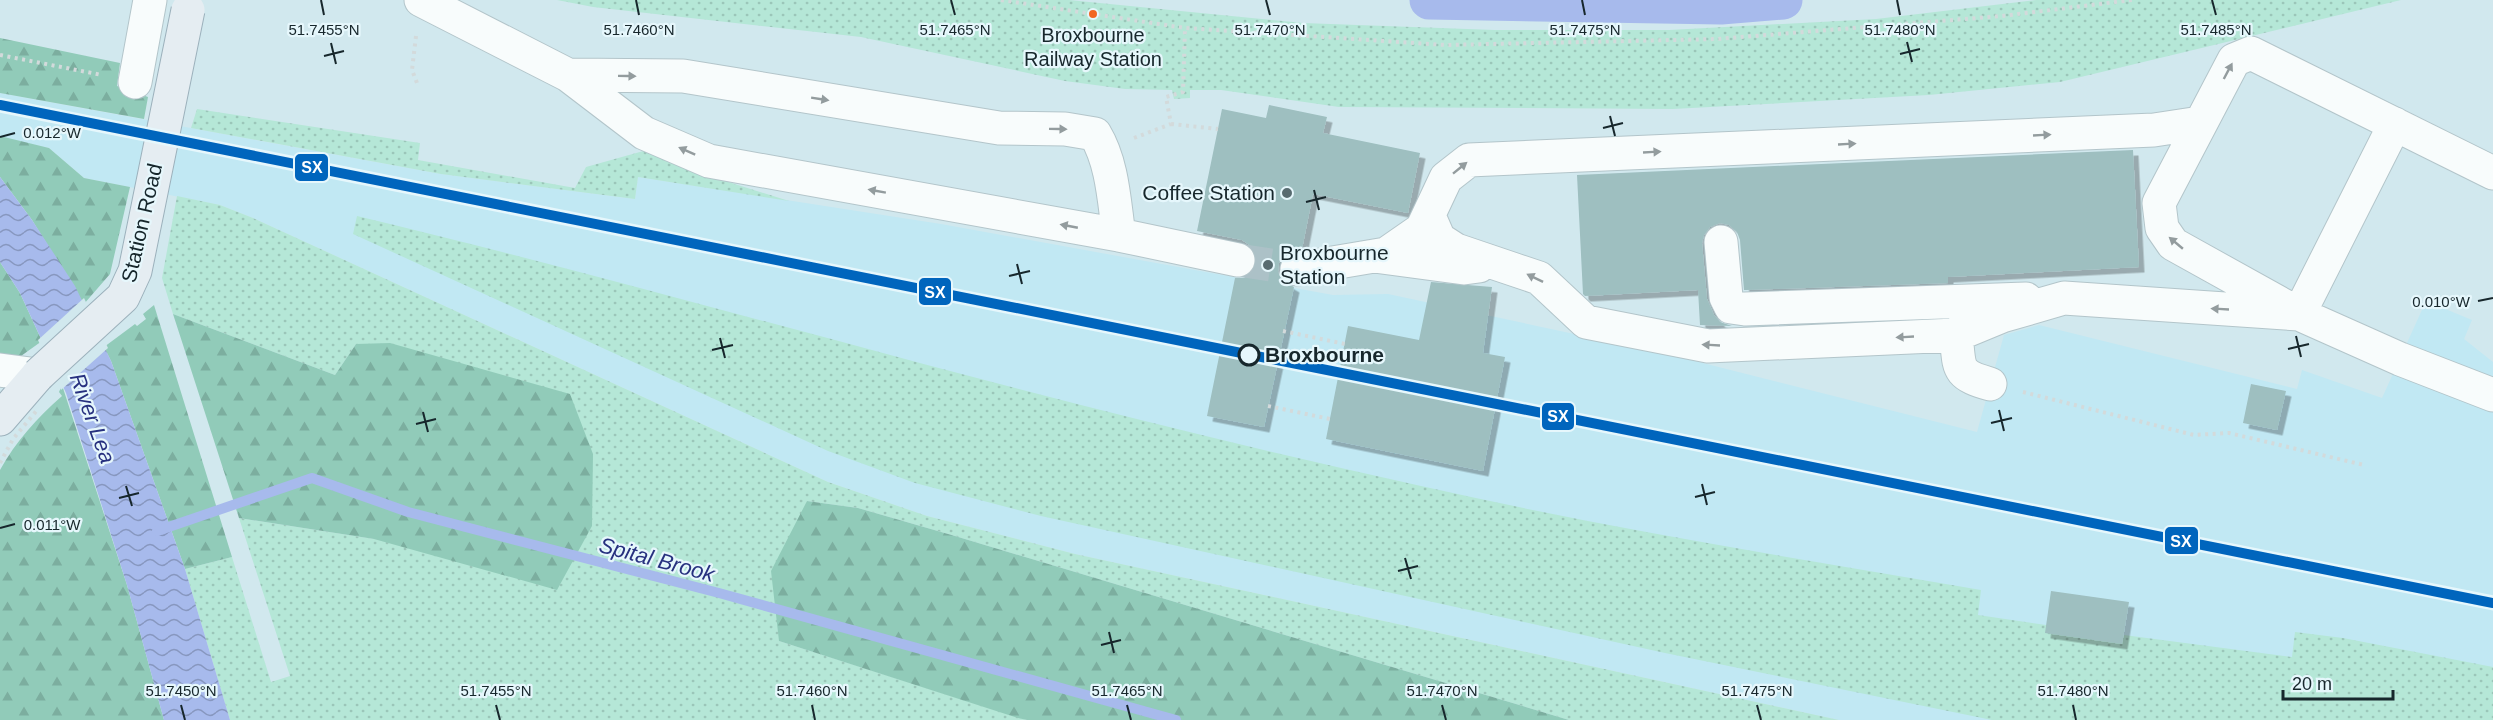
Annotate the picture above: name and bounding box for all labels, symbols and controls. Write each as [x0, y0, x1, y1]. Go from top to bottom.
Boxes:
marker: Broxbourne Railway Station [1087, 8, 1099, 20]
text: 51.7455°N [288, 21, 360, 38]
text: 51.7460°N [603, 21, 675, 38]
text: 51.7465°N [919, 21, 991, 38]
text: 51.7470°N [1234, 21, 1306, 38]
text: 51.7475°N [1549, 21, 1621, 38]
text: 51.7480°N [1864, 21, 1936, 38]
text: 51.7485°N [2180, 21, 2252, 38]
place label: Broxbourne Railway Station [1024, 24, 1162, 70]
one-way arrow [2223, 63, 2232, 80]
one-way arrow [617, 71, 636, 81]
one-way arrow [810, 94, 829, 103]
text: 0.012°W [23, 124, 82, 141]
one-way arrow [1048, 124, 1067, 134]
one-way arrow [2032, 130, 2051, 140]
one-way arrow [1837, 139, 1856, 148]
one-way arrow [678, 147, 695, 156]
one-way arrow [1642, 148, 1661, 157]
line badge: SX [294, 153, 329, 182]
text: SX [301, 159, 323, 176]
street label: Station Road [117, 161, 166, 285]
one-way arrow [1452, 161, 1468, 174]
place label: Coffee Station [1142, 181, 1275, 204]
one-way arrow [867, 186, 886, 195]
marker: Coffee Station [1280, 186, 1294, 200]
one-way arrow [1059, 221, 1078, 230]
one-way arrow [2168, 237, 2184, 250]
place label: Broxbourne Station [1280, 241, 1389, 288]
marker: Broxbourne Station [1261, 258, 1275, 272]
one-way arrow [1526, 274, 1544, 284]
line badge: SX [918, 277, 952, 306]
text: SX [924, 284, 946, 301]
text: 0.010°W [2412, 293, 2471, 310]
one-way arrow [2210, 305, 2229, 314]
one-way arrow [1896, 333, 1915, 342]
one-way arrow [1701, 341, 1720, 350]
place label: Broxbourne [1265, 343, 1384, 366]
marker: Broxbourne [1238, 344, 1260, 366]
water label: River Lea [65, 370, 120, 467]
line badge: SX [1541, 402, 1575, 431]
text: SX [1547, 408, 1569, 425]
text: 0.011°W [24, 516, 81, 533]
line badge: SX [2164, 526, 2199, 555]
water label: Spital Brook [596, 532, 718, 587]
text: SX [2170, 533, 2192, 550]
scale bar [2283, 663, 2392, 701]
text: 20 m [2292, 674, 2332, 694]
text: 51.7450°N [145, 682, 217, 699]
text: 51.7455°N [460, 682, 532, 699]
text: 51.7460°N [776, 682, 848, 699]
text: 51.7465°N [1091, 682, 1163, 699]
text: 51.7470°N [1406, 682, 1478, 699]
text: 51.7475°N [1721, 682, 1793, 699]
text: 51.7480°N [2037, 682, 2109, 699]

